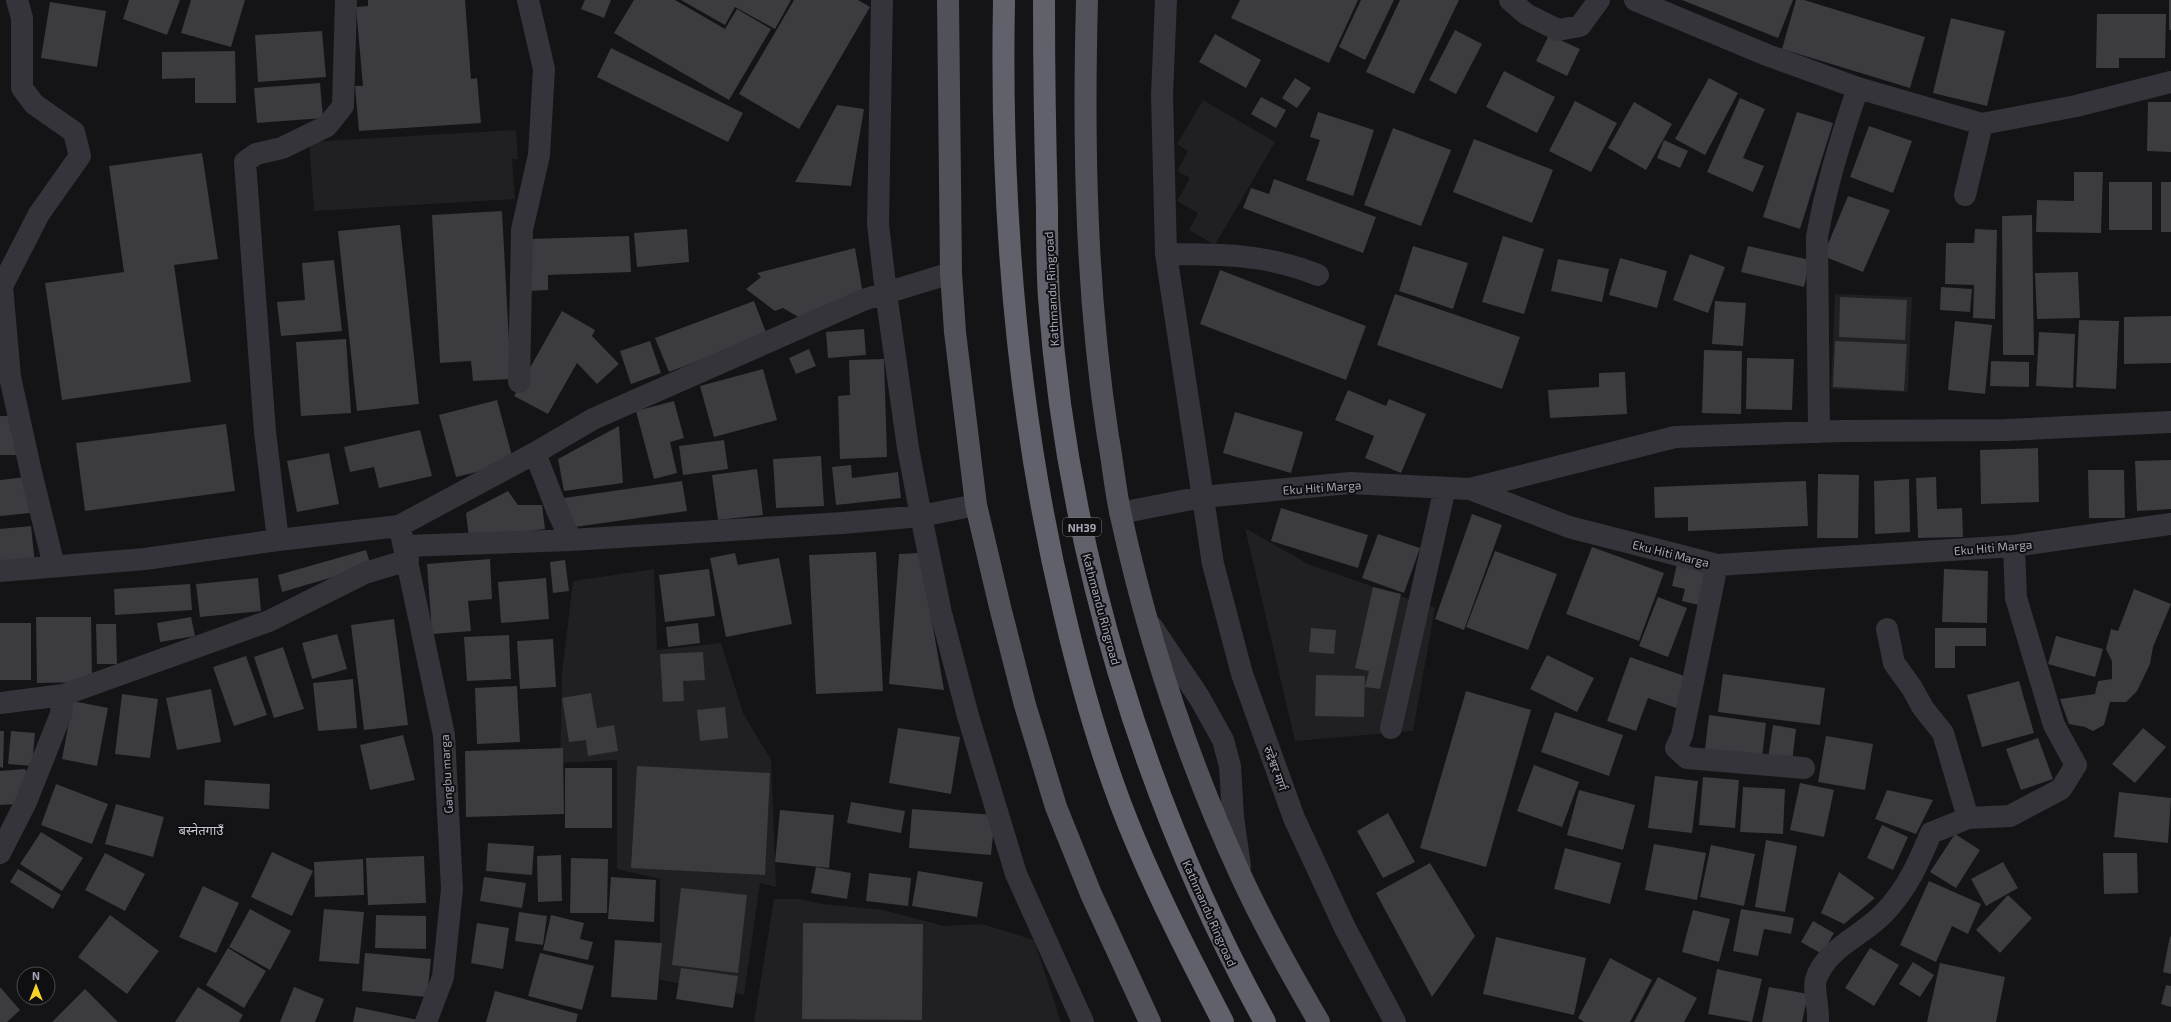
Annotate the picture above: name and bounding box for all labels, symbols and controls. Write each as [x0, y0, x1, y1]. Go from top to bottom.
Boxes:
street label: Kathmandu Ringroad [1041, 231, 1061, 347]
street label: Eku Hiti Marga [1282, 477, 1362, 497]
road number: NH39 [1063, 518, 1101, 536]
street label: Eku Hiti Marga [1631, 537, 1711, 569]
street label: Eku Hiti Marga [1953, 537, 2033, 557]
street label: Kathmandu Ringroad [1080, 552, 1124, 666]
street label: Gangbu marga [437, 734, 455, 814]
street label: रुद्रेश्वर मार्ग [1261, 744, 1291, 793]
district label: बस्नेतगाउँ [179, 822, 224, 838]
street label: Kathmandu Ringroad [1180, 858, 1240, 968]
north arrow [16, 966, 56, 1006]
text: N [32, 969, 40, 982]

